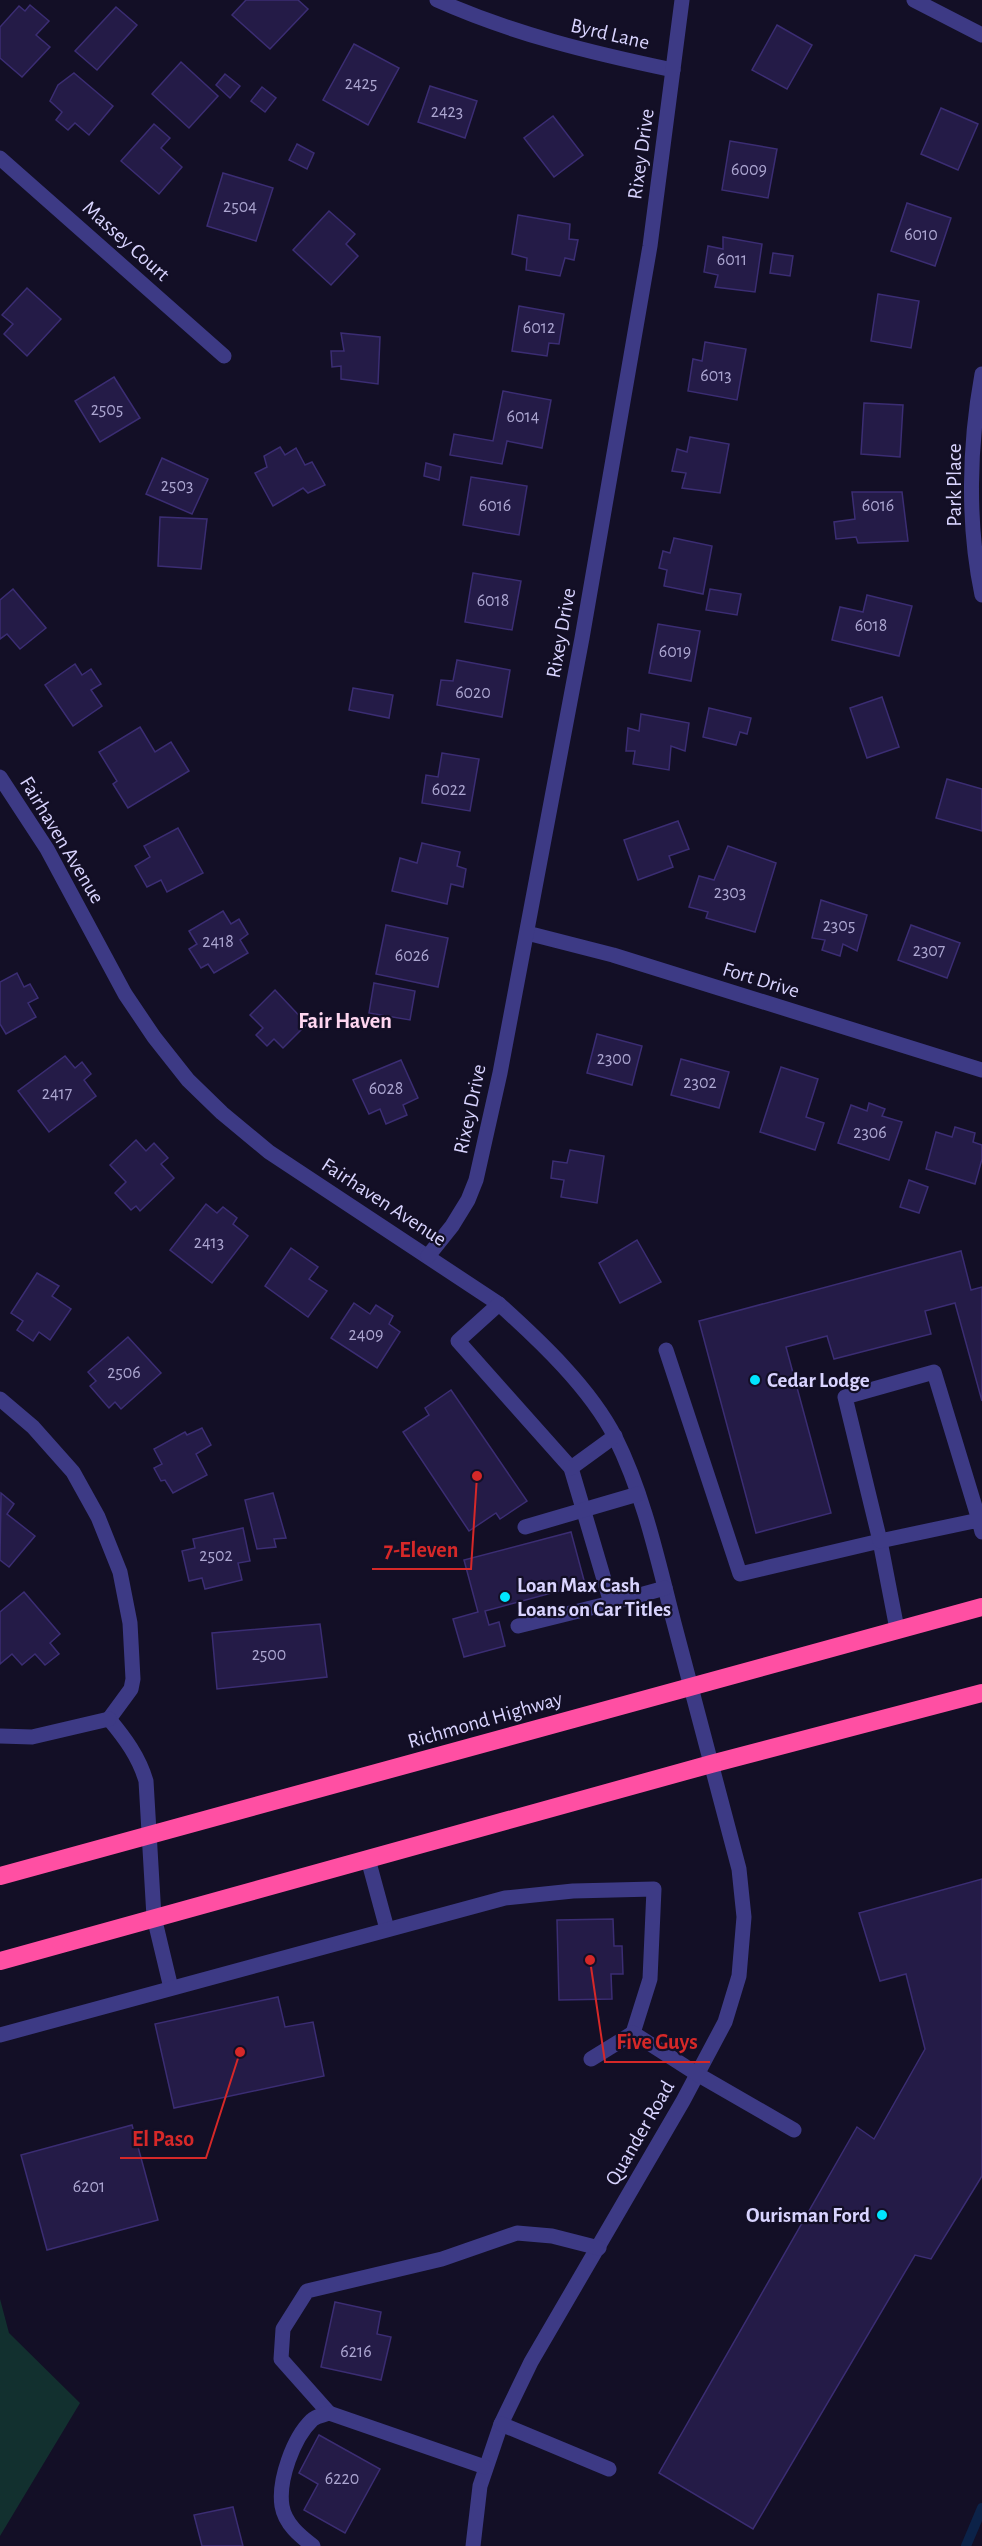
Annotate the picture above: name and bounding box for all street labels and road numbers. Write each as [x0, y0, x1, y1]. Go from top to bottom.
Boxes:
street label: Byrd Lane [569, 15, 651, 53]
street label: Rixey Drive [624, 107, 658, 201]
street label: Massey Court [79, 197, 174, 285]
street label: Park Place [944, 443, 965, 527]
street label: Rixey Drive [543, 586, 579, 680]
street label: Fairhaven Avenue [16, 773, 108, 907]
street label: Fort Drive [720, 958, 802, 1002]
street label: Rixey Drive [450, 1062, 490, 1156]
street label: Fairhaven Avenue [318, 1154, 450, 1250]
street label: Richmond Highway [405, 1688, 565, 1752]
street label: Quander Road [602, 2077, 678, 2189]

